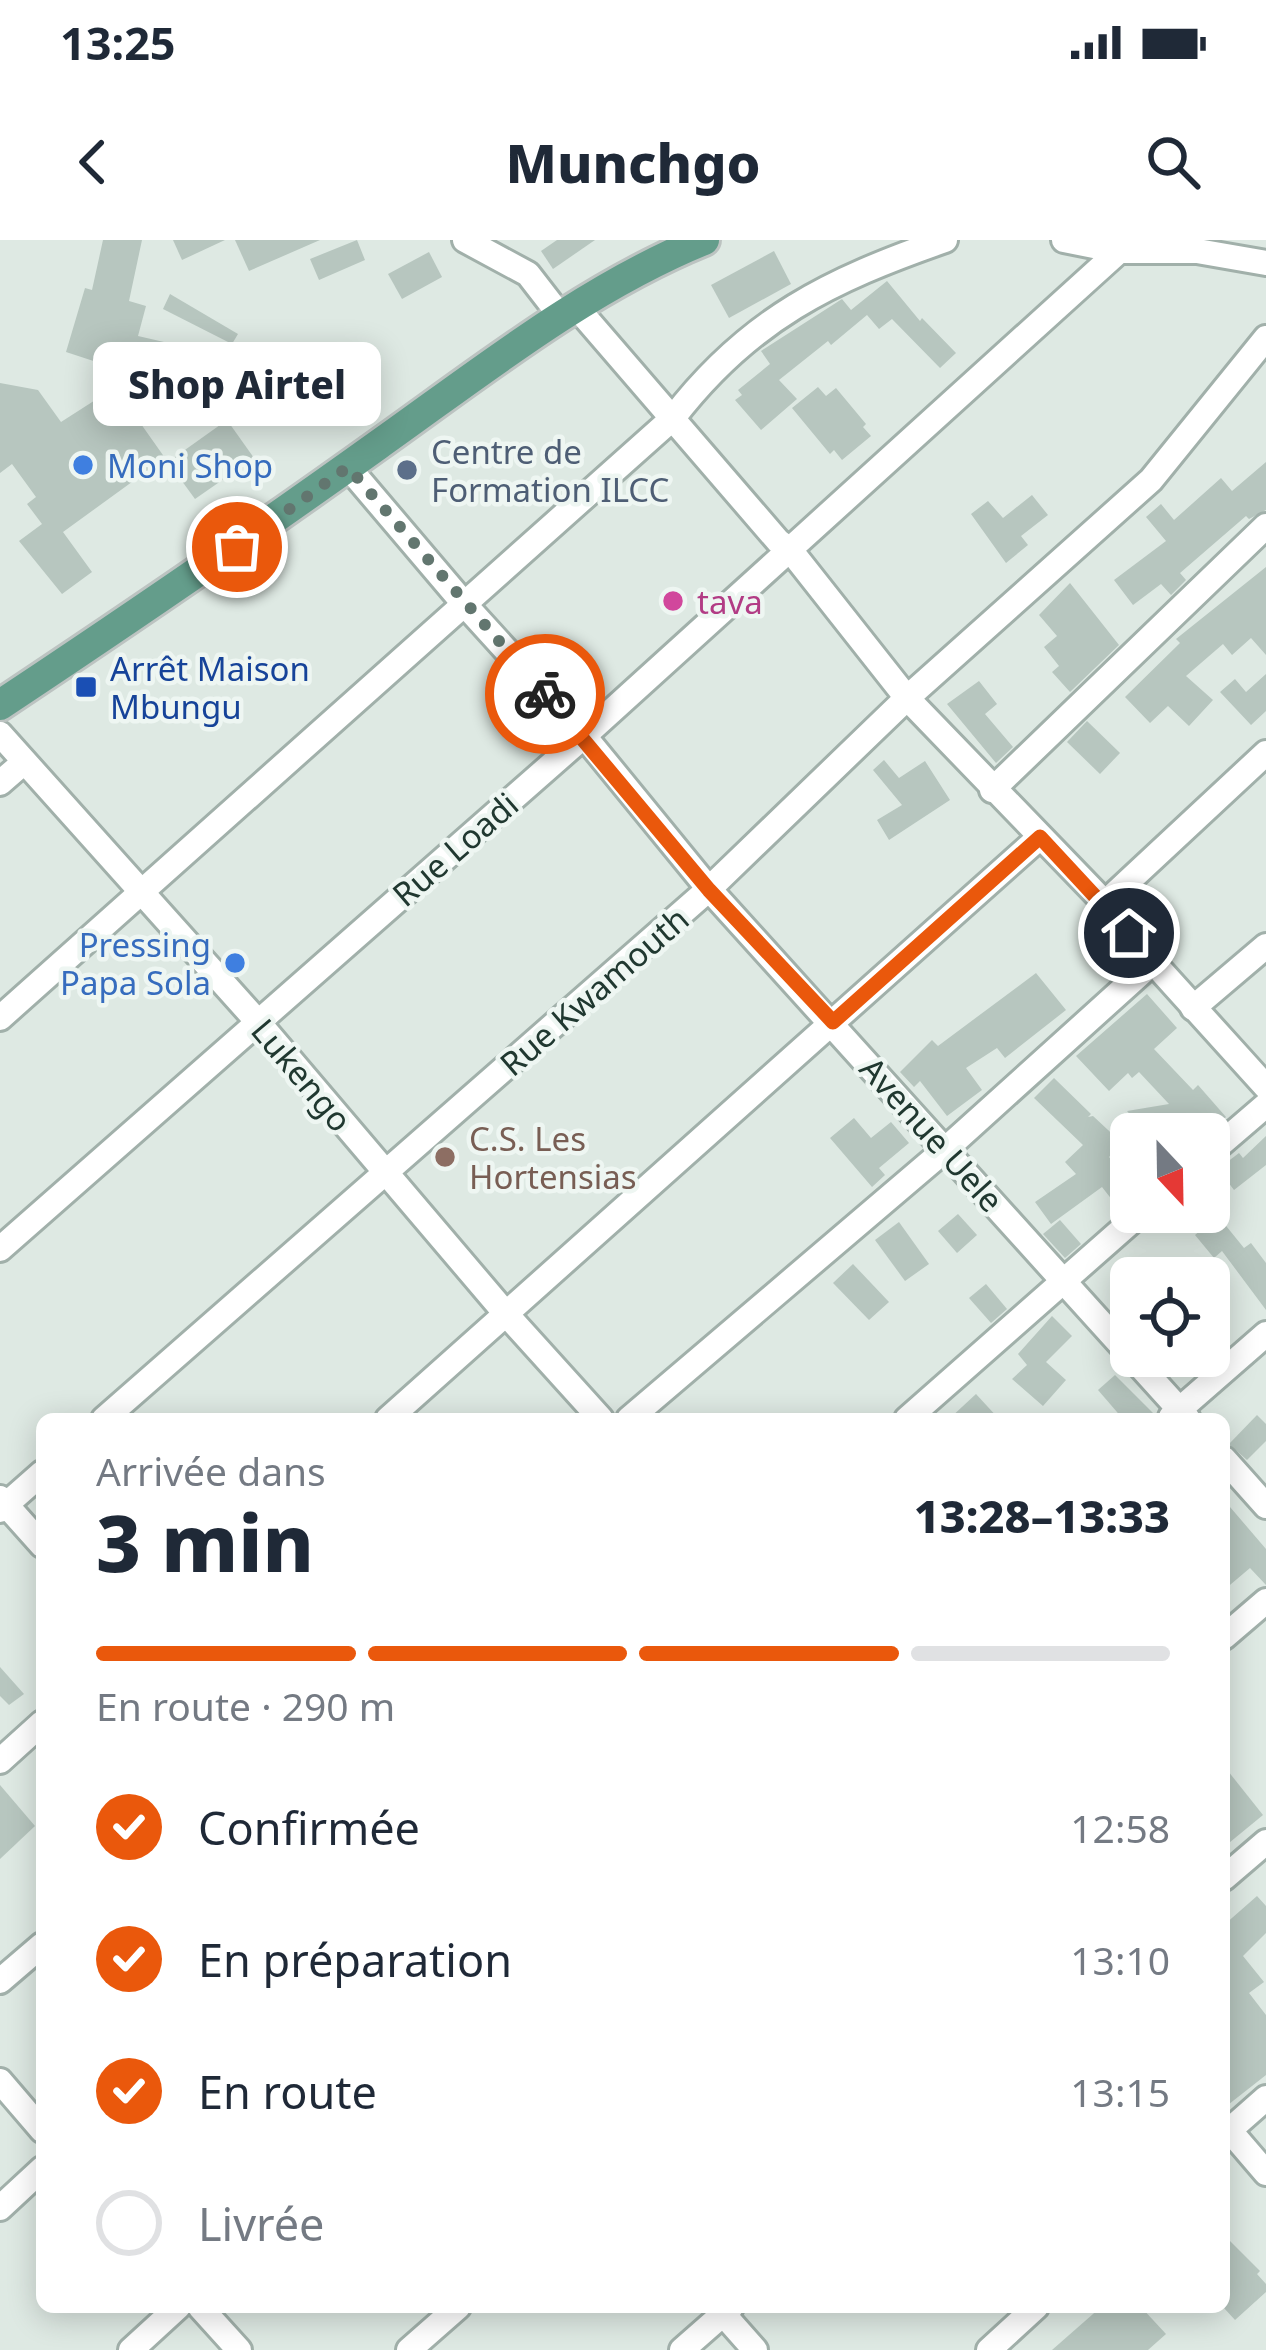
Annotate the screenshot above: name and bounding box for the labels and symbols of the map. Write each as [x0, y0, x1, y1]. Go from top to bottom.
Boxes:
callout: Shop Airtel [93, 343, 381, 427]
place label: Centre de Formation ILCC [431, 429, 669, 512]
place label: Moni Shop [107, 443, 273, 488]
marker: Moni Shop [70, 452, 96, 478]
marker: Centre de Formation ILCC [394, 457, 420, 483]
pin [186, 496, 288, 598]
place label: tava [697, 579, 763, 624]
marker: tava [660, 588, 686, 614]
courier [485, 634, 605, 754]
place label: Arrêt Maison Mbungu [110, 646, 310, 729]
marker: Arrêt Maison Mbungu [73, 674, 99, 700]
street label: Rue Loadi [383, 782, 527, 916]
pin [1078, 882, 1180, 984]
street label: Rue Kwamouth [490, 896, 698, 1086]
place label: Pressing Papa Sola [60, 922, 211, 1005]
marker: Pressing Papa Sola [222, 950, 248, 976]
street label: Lukengo [242, 1009, 362, 1141]
street label: Avenue Uele [850, 1047, 1014, 1221]
north arrow [1110, 1113, 1230, 1233]
place label: C.S. Les Hortensias [469, 1116, 637, 1199]
marker: C.S. Les Hortensias [432, 1144, 458, 1170]

